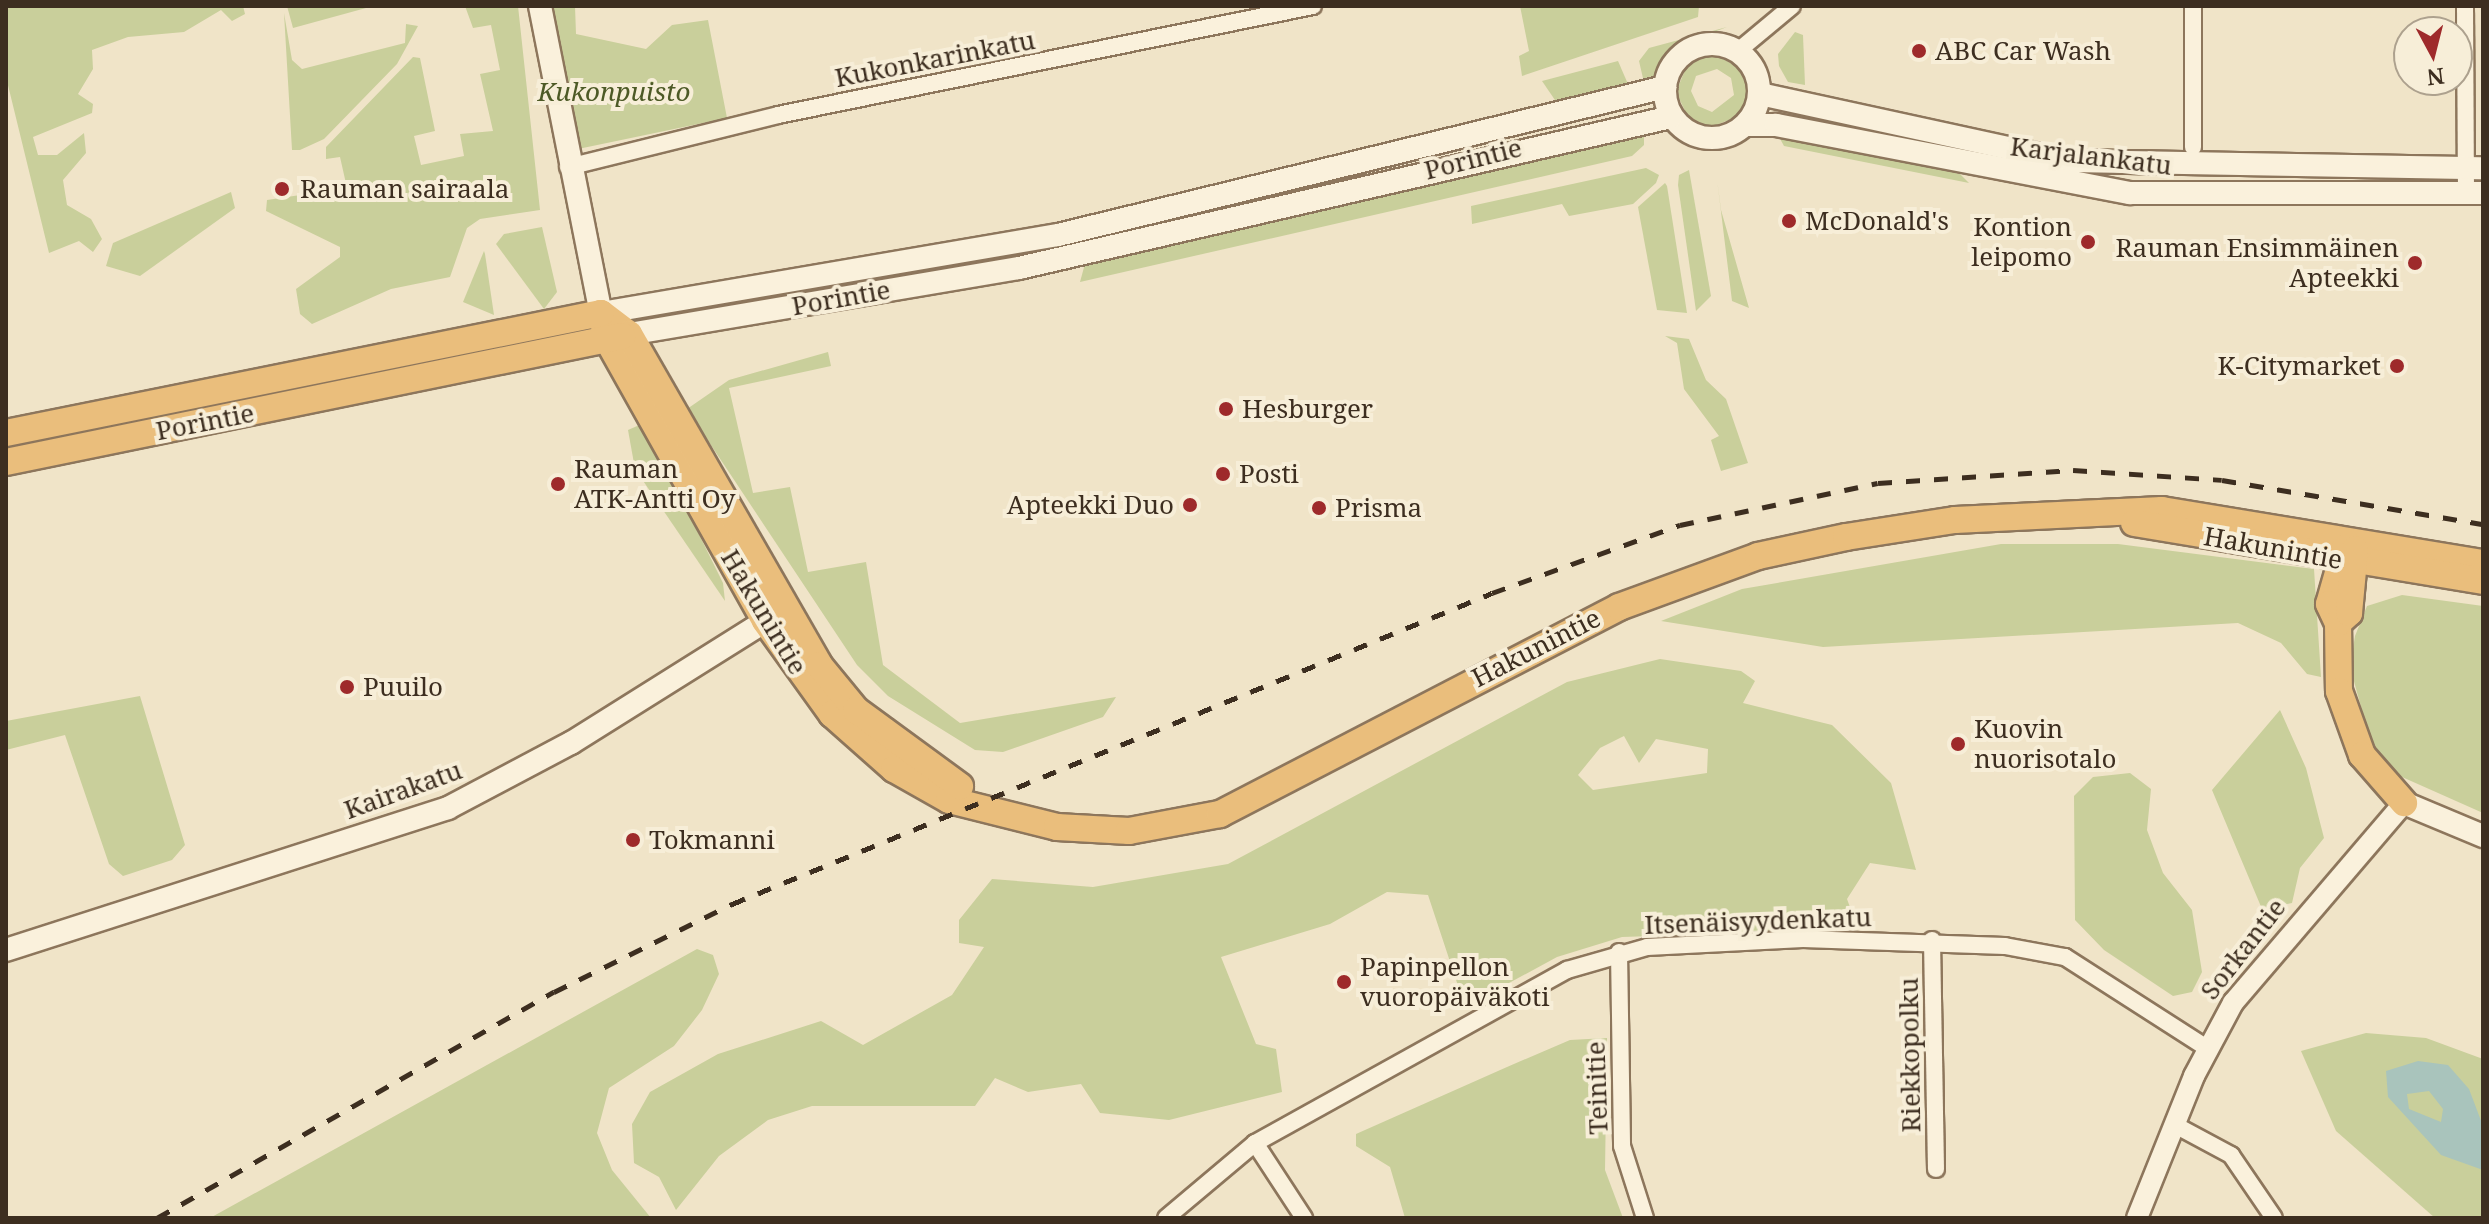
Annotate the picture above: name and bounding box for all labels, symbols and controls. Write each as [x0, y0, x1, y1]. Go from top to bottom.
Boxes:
north arrow [2393, 16, 2473, 96]
street label: Kukonkarinkatu [832, 24, 1038, 94]
place label: ABC Car Wash [1935, 35, 2111, 67]
marker: ABC Car Wash [1910, 42, 1928, 60]
text: N [2425, 62, 2446, 94]
park label: Kukonpuisto [537, 76, 691, 108]
street label: Karjalankatu [2008, 131, 2174, 181]
street label: Porintie [1421, 132, 1525, 186]
place label: Rauman sairaala [300, 173, 509, 205]
marker: Rauman sairaala [271, 178, 293, 200]
place label: McDonald's [1805, 205, 1949, 237]
place label: Kontion leipomo [1971, 211, 2072, 272]
marker: McDonald's [1780, 212, 1798, 230]
place label: Rauman Ensimmäinen Apteekki [2115, 232, 2399, 294]
marker: Kontion leipomo [2079, 233, 2097, 251]
marker: Rauman Ensimmäinen Apteekki [2406, 254, 2424, 272]
street label: Porintie [789, 274, 893, 322]
place label: K-Citymarket [2217, 350, 2381, 382]
marker: K-Citymarket [2388, 357, 2406, 375]
place label: Hesburger [1242, 393, 1373, 425]
street label: Porintie [153, 397, 257, 447]
marker: Hesburger [1217, 400, 1235, 418]
place label: Rauman ATK-Antti Oy [574, 453, 735, 514]
place label: Posti [1239, 458, 1299, 490]
marker: Posti [1214, 465, 1232, 483]
marker: Rauman ATK-Antti Oy [549, 475, 567, 493]
place label: Apteekki Duo [1007, 489, 1174, 521]
place label: Prisma [1335, 492, 1422, 524]
marker: Apteekki Duo [1181, 496, 1199, 514]
marker: Prisma [1310, 499, 1328, 517]
street label: Hakunintie [2201, 520, 2345, 576]
street label: Hakunintie [715, 544, 813, 680]
street label: Hakunintie [1466, 602, 1606, 694]
place label: Puuilo [363, 671, 443, 703]
marker: Puuilo [338, 678, 356, 696]
place label: Kuovin nuorisotalo [1974, 713, 2116, 774]
marker: Kuovin nuorisotalo [1949, 735, 1967, 753]
street label: Kairakatu [340, 754, 466, 826]
place label: Tokmanni [649, 824, 775, 856]
marker: Tokmanni [624, 831, 642, 849]
street label: Sorkantie [2194, 892, 2292, 1006]
street label: Itsenäisyydenkatu [1644, 901, 1872, 941]
place label: Papinpellon vuoropäiväkoti [1360, 951, 1550, 1012]
marker: Papinpellon vuoropäiväkoti [1335, 973, 1353, 991]
street label: Riekkopolku [1893, 977, 1927, 1133]
street label: Teinitie [1580, 1041, 1614, 1135]

